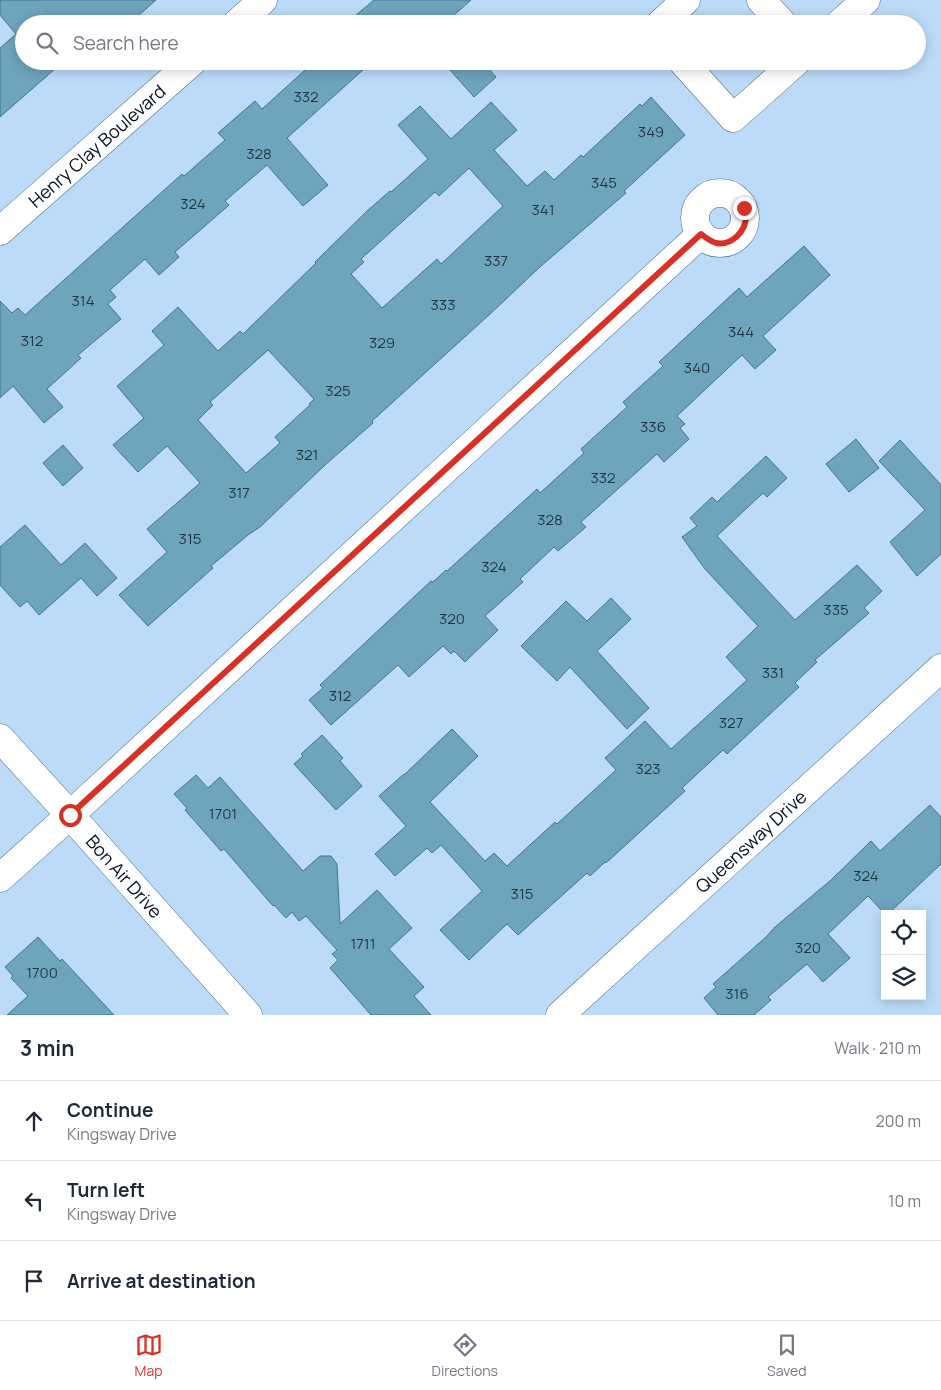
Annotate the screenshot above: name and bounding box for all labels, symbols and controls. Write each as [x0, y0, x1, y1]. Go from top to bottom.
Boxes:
search box [15, 15, 926, 70]
icon: search [33, 29, 61, 57]
text: Search here [73, 30, 179, 56]
street label: Henry Clay Boulevard [23, 79, 170, 213]
house number: 332 [293, 86, 319, 107]
house number: 349 [638, 121, 664, 142]
house number: 328 [246, 143, 272, 164]
house number: 345 [591, 172, 617, 193]
house number: 324 [180, 193, 206, 214]
route end [733, 197, 756, 220]
house number: 341 [532, 199, 555, 220]
house number: 337 [484, 250, 508, 271]
house number: 314 [72, 290, 95, 311]
house number: 333 [431, 294, 455, 315]
house number: 344 [728, 321, 754, 342]
house number: 312 [21, 330, 43, 351]
house number: 329 [369, 332, 395, 353]
house number: 340 [684, 357, 710, 378]
house number: 325 [325, 380, 351, 401]
house number: 336 [640, 416, 666, 437]
house number: 321 [296, 444, 318, 465]
house number: 332 [590, 467, 616, 488]
house number: 317 [228, 482, 250, 503]
house number: 328 [537, 509, 563, 530]
house number: 315 [179, 528, 201, 549]
house number: 324 [481, 556, 507, 577]
house number: 335 [823, 599, 849, 620]
house number: 320 [439, 608, 465, 629]
house number: 331 [762, 662, 784, 683]
house number: 312 [329, 685, 351, 706]
house number: 327 [719, 712, 743, 733]
house number: 323 [635, 758, 661, 779]
street label: Queensway Drive [690, 784, 811, 898]
house number: 1701 [209, 803, 237, 824]
route start [59, 804, 82, 827]
street label: Bon Air Drive [81, 829, 168, 923]
house number: 324 [853, 865, 879, 886]
house number: 315 [511, 883, 533, 904]
map controls [881, 910, 926, 1000]
button: locate [881, 910, 926, 955]
house number: 1711 [350, 933, 376, 954]
house number: 320 [795, 937, 821, 958]
button: layers [881, 955, 926, 1000]
house number: 1700 [26, 962, 58, 983]
house number: 316 [725, 983, 749, 1004]
text: 3 min [20, 1034, 74, 1062]
text: Walk · 210 m [834, 1037, 921, 1059]
text: Continue [67, 1097, 153, 1123]
icon: ahead [20, 1107, 48, 1135]
text: 200 m [876, 1110, 921, 1132]
text: Kingsway Drive [67, 1123, 177, 1145]
text: Turn left [67, 1177, 145, 1203]
icon: left [20, 1187, 48, 1215]
text: 10 m [888, 1190, 921, 1212]
text: Kingsway Drive [67, 1203, 177, 1225]
icon: arrive [20, 1267, 48, 1295]
text: Arrive at destination [67, 1268, 256, 1294]
tab: Map [135, 1331, 163, 1380]
tab: Directions [432, 1331, 498, 1380]
tab: Saved [767, 1331, 806, 1380]

